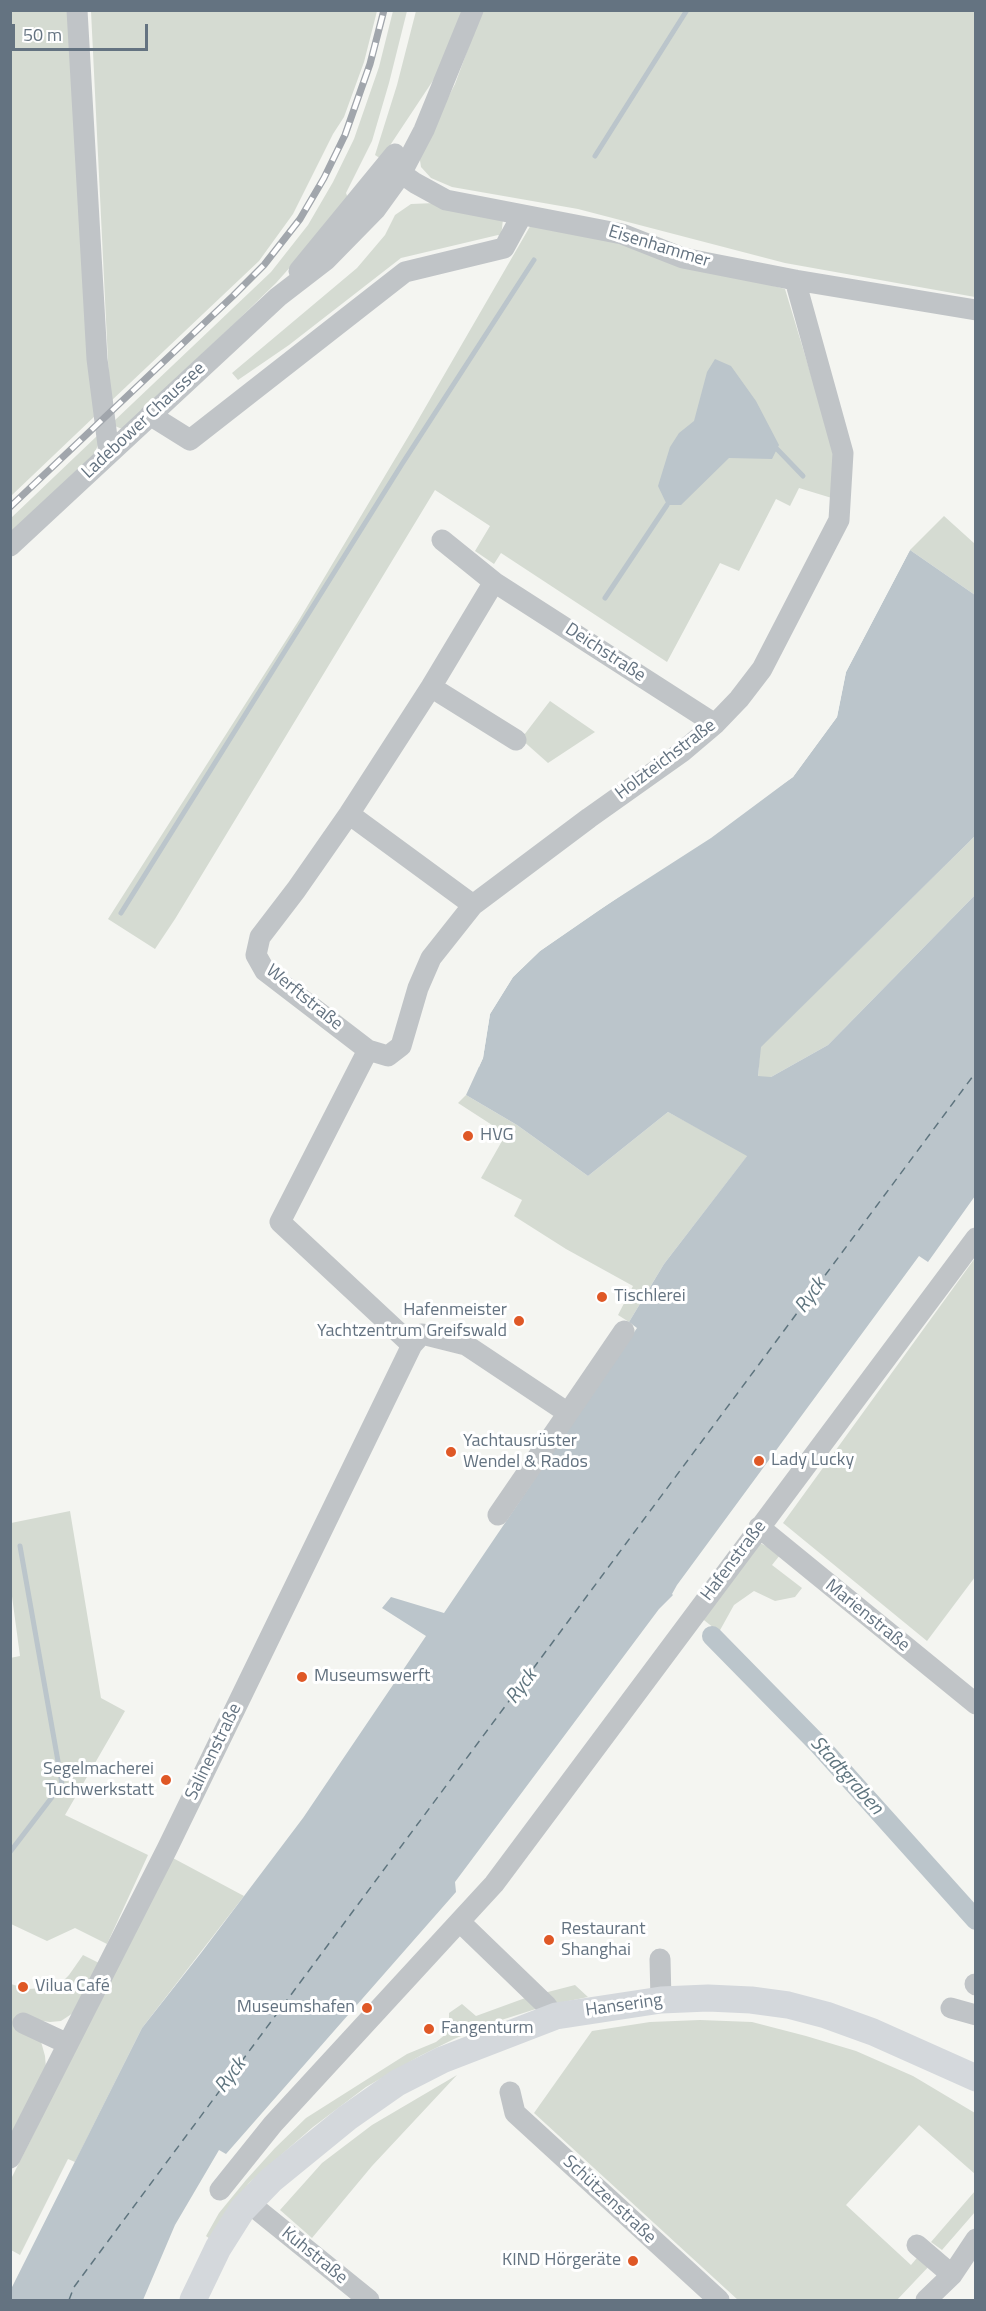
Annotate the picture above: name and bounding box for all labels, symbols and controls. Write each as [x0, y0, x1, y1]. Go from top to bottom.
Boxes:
scale bar [15, 12, 152, 50]
text: 50 m [23, 21, 62, 48]
street label: Eisenhammer [606, 221, 712, 273]
street label: Ladebower Chaussee [78, 358, 210, 484]
street label: Deichstraße [561, 619, 649, 687]
street label: Holzteichstraße [612, 715, 720, 805]
street label: Werftstraße [261, 960, 347, 1036]
place label: HVG [480, 1125, 513, 1147]
marker: HVG [461, 1129, 475, 1143]
water label: Ryck [790, 1274, 832, 1318]
place label: Tischlerei [614, 1286, 686, 1308]
marker: Tischlerei [595, 1290, 609, 1304]
place label: Hafenmeister Yachtzentrum Greifswald [317, 1300, 507, 1342]
marker: Hafenmeister Yachtzentrum Greifswald [512, 1314, 526, 1328]
place label: Yachtausrüster Wendel & Rados [463, 1431, 588, 1474]
marker: Yachtausrüster Wendel & Rados [444, 1445, 458, 1459]
place label: Lady Lucky [771, 1450, 854, 1472]
marker: Lady Lucky [752, 1454, 766, 1468]
street label: Hafenstraße [697, 1517, 771, 1605]
street label: Marienstraße [820, 1575, 914, 1657]
water label: Ryck [501, 1665, 543, 1709]
place label: Museumswerft [314, 1666, 430, 1688]
marker: Museumswerft [295, 1670, 309, 1684]
street label: Salinenstraße [181, 1700, 247, 1804]
water label: Stadtgraben [805, 1732, 887, 1820]
place label: Segelmacherei Tuchwerkstatt [43, 1759, 154, 1802]
marker: Segelmacherei Tuchwerkstatt [159, 1773, 173, 1787]
place label: Restaurant Shanghai [561, 1919, 645, 1962]
marker: Restaurant Shanghai [542, 1933, 556, 1947]
place label: Vilua Café [35, 1976, 110, 1998]
marker: Vilua Café [16, 1980, 30, 1994]
street label: Hansering [584, 1990, 664, 2022]
place label: Museumshafen [237, 1997, 355, 2019]
marker: Museumshafen [360, 2001, 374, 2015]
place label: Fangenturm [441, 2018, 534, 2040]
marker: Fangenturm [422, 2022, 436, 2036]
water label: Ryck [210, 2054, 252, 2098]
street label: Schützenstraße [558, 2151, 660, 2249]
street label: Kuhstraße [277, 2223, 351, 2289]
place label: KIND Hörgeräte [502, 2250, 621, 2272]
marker: KIND Hörgeräte [626, 2254, 640, 2268]

